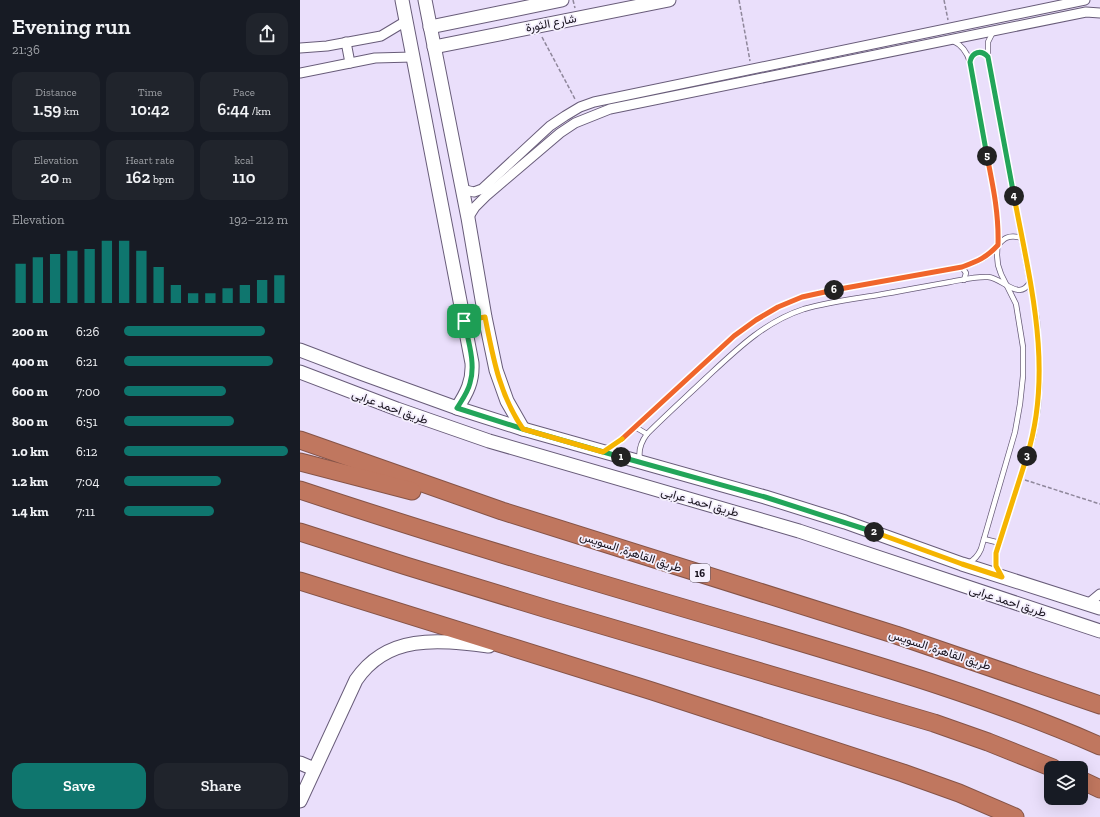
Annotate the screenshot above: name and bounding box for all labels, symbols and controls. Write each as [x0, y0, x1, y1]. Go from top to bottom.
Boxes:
street label: شارع الثورة [524, 11, 578, 37]
text: Evening run [12, 13, 131, 40]
button: share [246, 13, 288, 55]
text: 21:36 [12, 42, 40, 57]
text: Distance [35, 86, 77, 99]
text: Time [138, 86, 162, 99]
text: Pace [233, 86, 255, 99]
text: 1.59 [33, 99, 61, 119]
text: 10:42 [130, 99, 170, 119]
text: 6:44 [217, 99, 249, 119]
text: km [61, 105, 79, 118]
text: /km [249, 105, 271, 118]
pin: 5 [977, 146, 997, 166]
text: 5 [984, 149, 990, 162]
text: Elevation [34, 154, 78, 167]
text: Heart rate [126, 154, 174, 167]
text: kcal [235, 154, 253, 167]
text: 20 [41, 167, 59, 187]
text: 162 [126, 167, 150, 187]
text: 110 [232, 167, 256, 187]
text: m [59, 173, 71, 186]
text: bpm [150, 173, 174, 186]
pin: 4 [1004, 186, 1024, 206]
text: 4 [1011, 189, 1017, 202]
text: Elevation [12, 212, 64, 227]
text: 192–212 m [229, 212, 288, 227]
pin: 6 [824, 280, 844, 300]
text: 6 [831, 283, 837, 296]
pin [447, 304, 481, 338]
icon: arrive [453, 310, 475, 332]
text: 200 m [12, 324, 48, 339]
text: 6:26 [76, 324, 99, 339]
text: 400 m [12, 354, 48, 369]
text: 6:21 [76, 354, 98, 369]
text: 600 m [12, 384, 48, 399]
text: 7:00 [76, 384, 100, 399]
street label: طريق احمد عرابى [350, 387, 430, 428]
text: 800 m [12, 414, 48, 429]
text: 6:51 [76, 414, 97, 429]
text: 1.0 km [12, 444, 49, 459]
text: 6:12 [76, 444, 98, 459]
pin: 3 [1017, 446, 1037, 466]
pin: 1 [611, 447, 631, 467]
text: 3 [1024, 449, 1030, 462]
text: 1 [619, 450, 623, 463]
text: 1.2 km [12, 474, 48, 489]
text: 7:04 [76, 474, 100, 489]
street label: طريق احمد عرابى [659, 484, 741, 521]
text: 1.4 km [12, 504, 49, 519]
text: 7:11 [76, 504, 95, 519]
pin: 2 [864, 522, 884, 542]
text: 2 [871, 525, 877, 538]
street label: طريق القاهرة, السويس [578, 529, 684, 576]
road number: 16 [690, 564, 710, 582]
street label: طريق احمد عرابى [967, 582, 1048, 621]
street label: طريق القاهرة, السويس [887, 627, 993, 674]
map controls [1044, 761, 1088, 805]
button: layers [1044, 761, 1088, 805]
button: Save [12, 763, 146, 809]
button: Share [154, 763, 288, 809]

